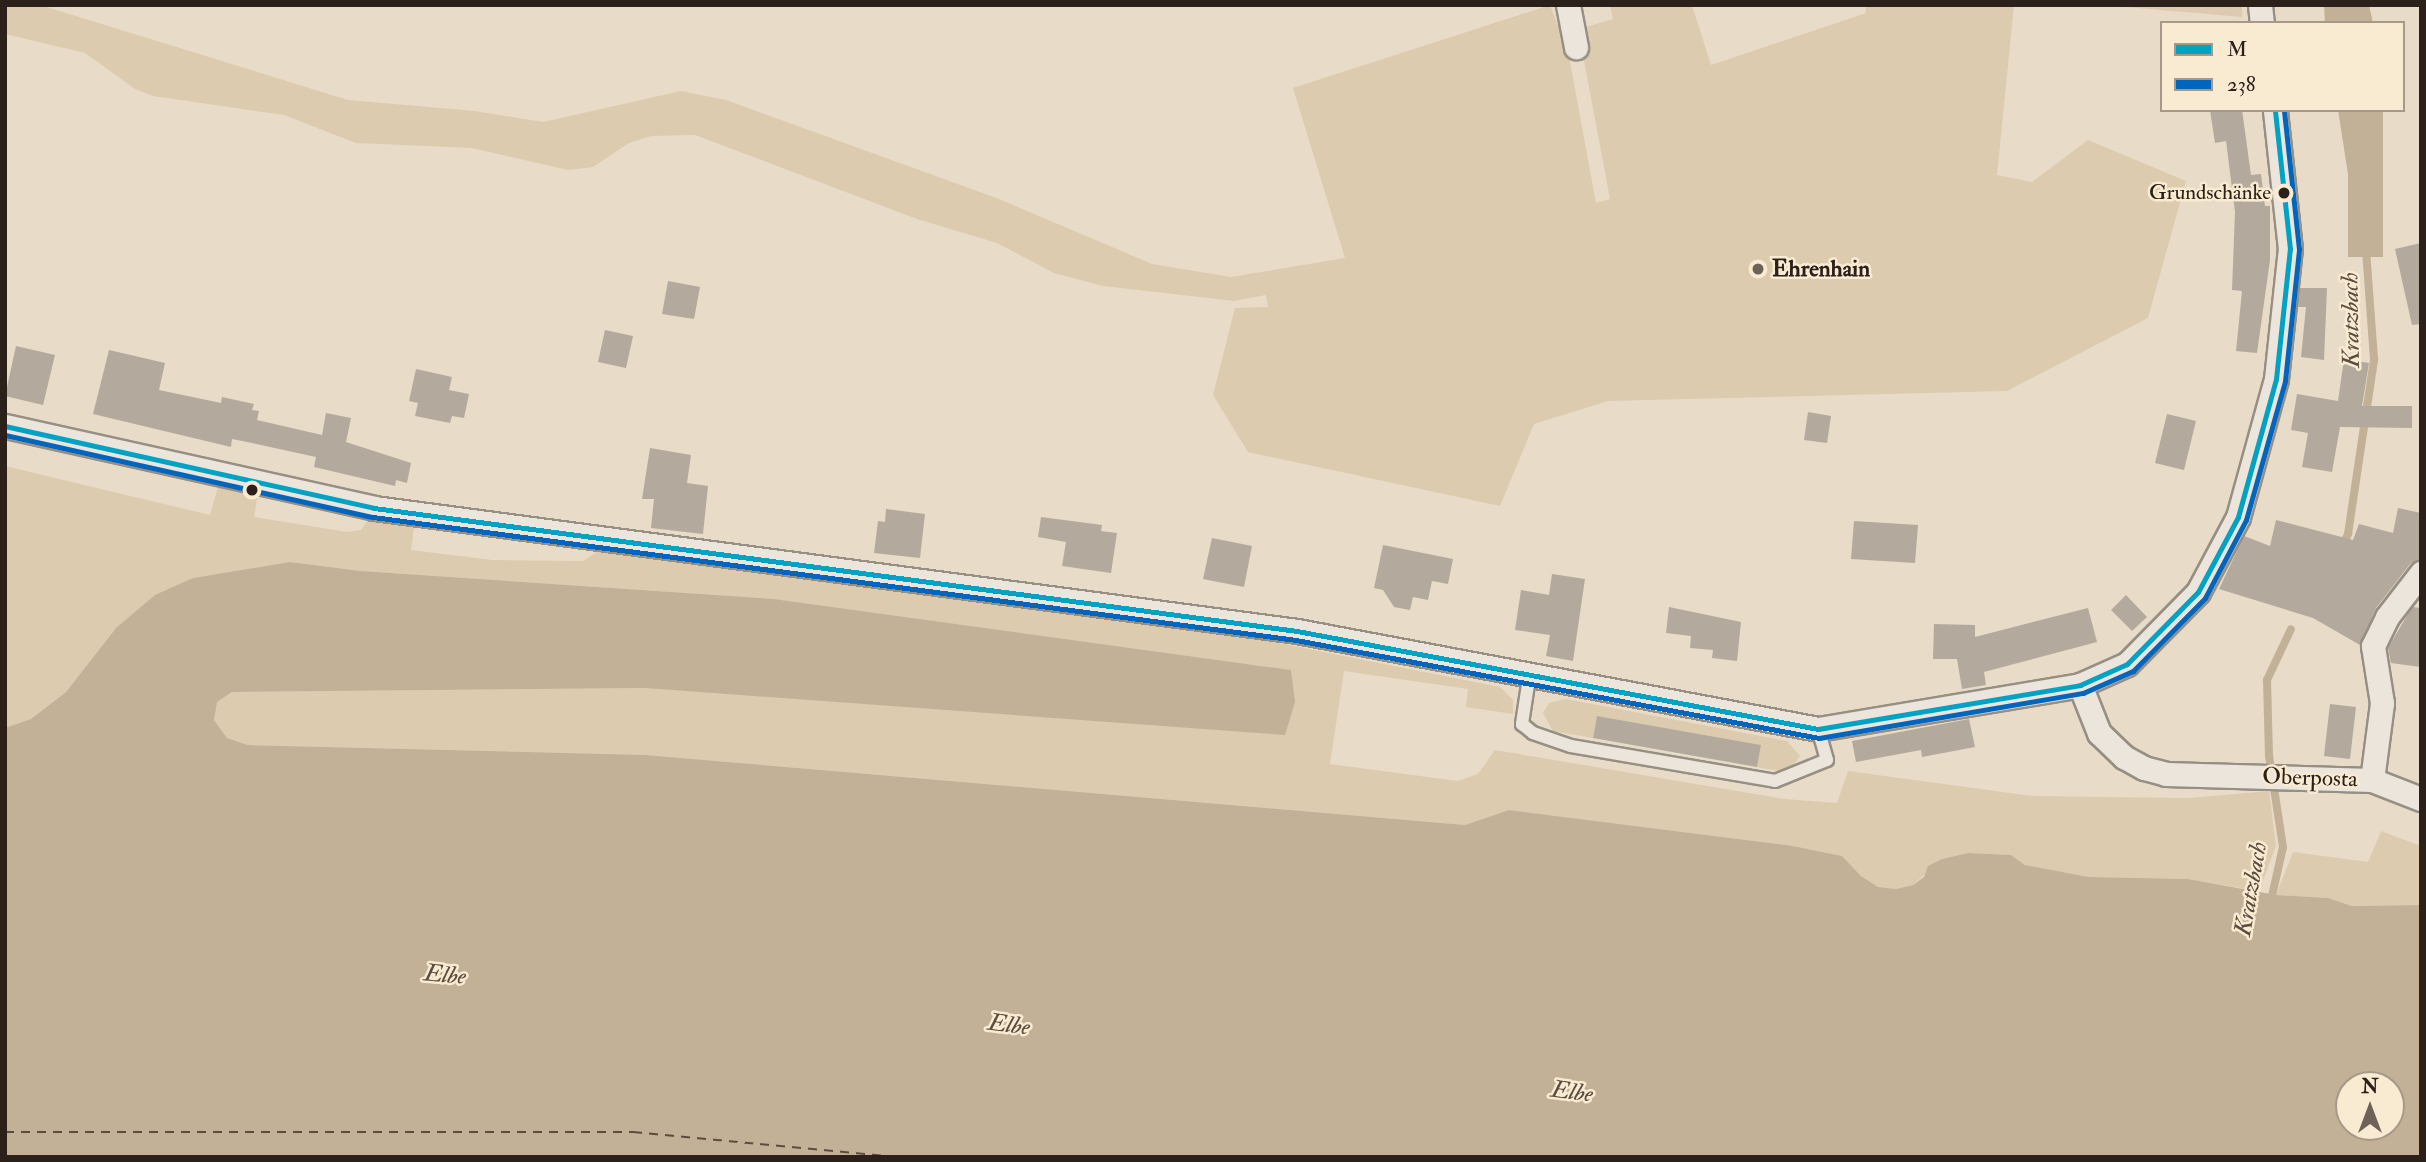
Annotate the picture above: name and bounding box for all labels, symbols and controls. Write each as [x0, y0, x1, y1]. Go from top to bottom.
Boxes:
legend [2160, 21, 2405, 112]
text: M [2227, 36, 2247, 63]
text: 238 [2227, 71, 2256, 98]
place label: Grundschänke [2149, 180, 2271, 206]
marker: Grundschänke [2277, 186, 2291, 200]
place label: Ehrenhain [1772, 255, 1870, 283]
marker: Ehrenhain [1750, 261, 1766, 277]
water label: Kratzbach [2336, 272, 2366, 368]
unlabelled marker [245, 483, 259, 497]
street label: Oberposta [2262, 763, 2358, 793]
water label: Kratzbach [2229, 840, 2273, 938]
water label: Elbe [423, 959, 467, 991]
water label: Elbe [986, 1008, 1032, 1042]
north arrow [2335, 1071, 2405, 1141]
water label: Elbe [1549, 1075, 1595, 1109]
text: N [2361, 1075, 2379, 1099]

